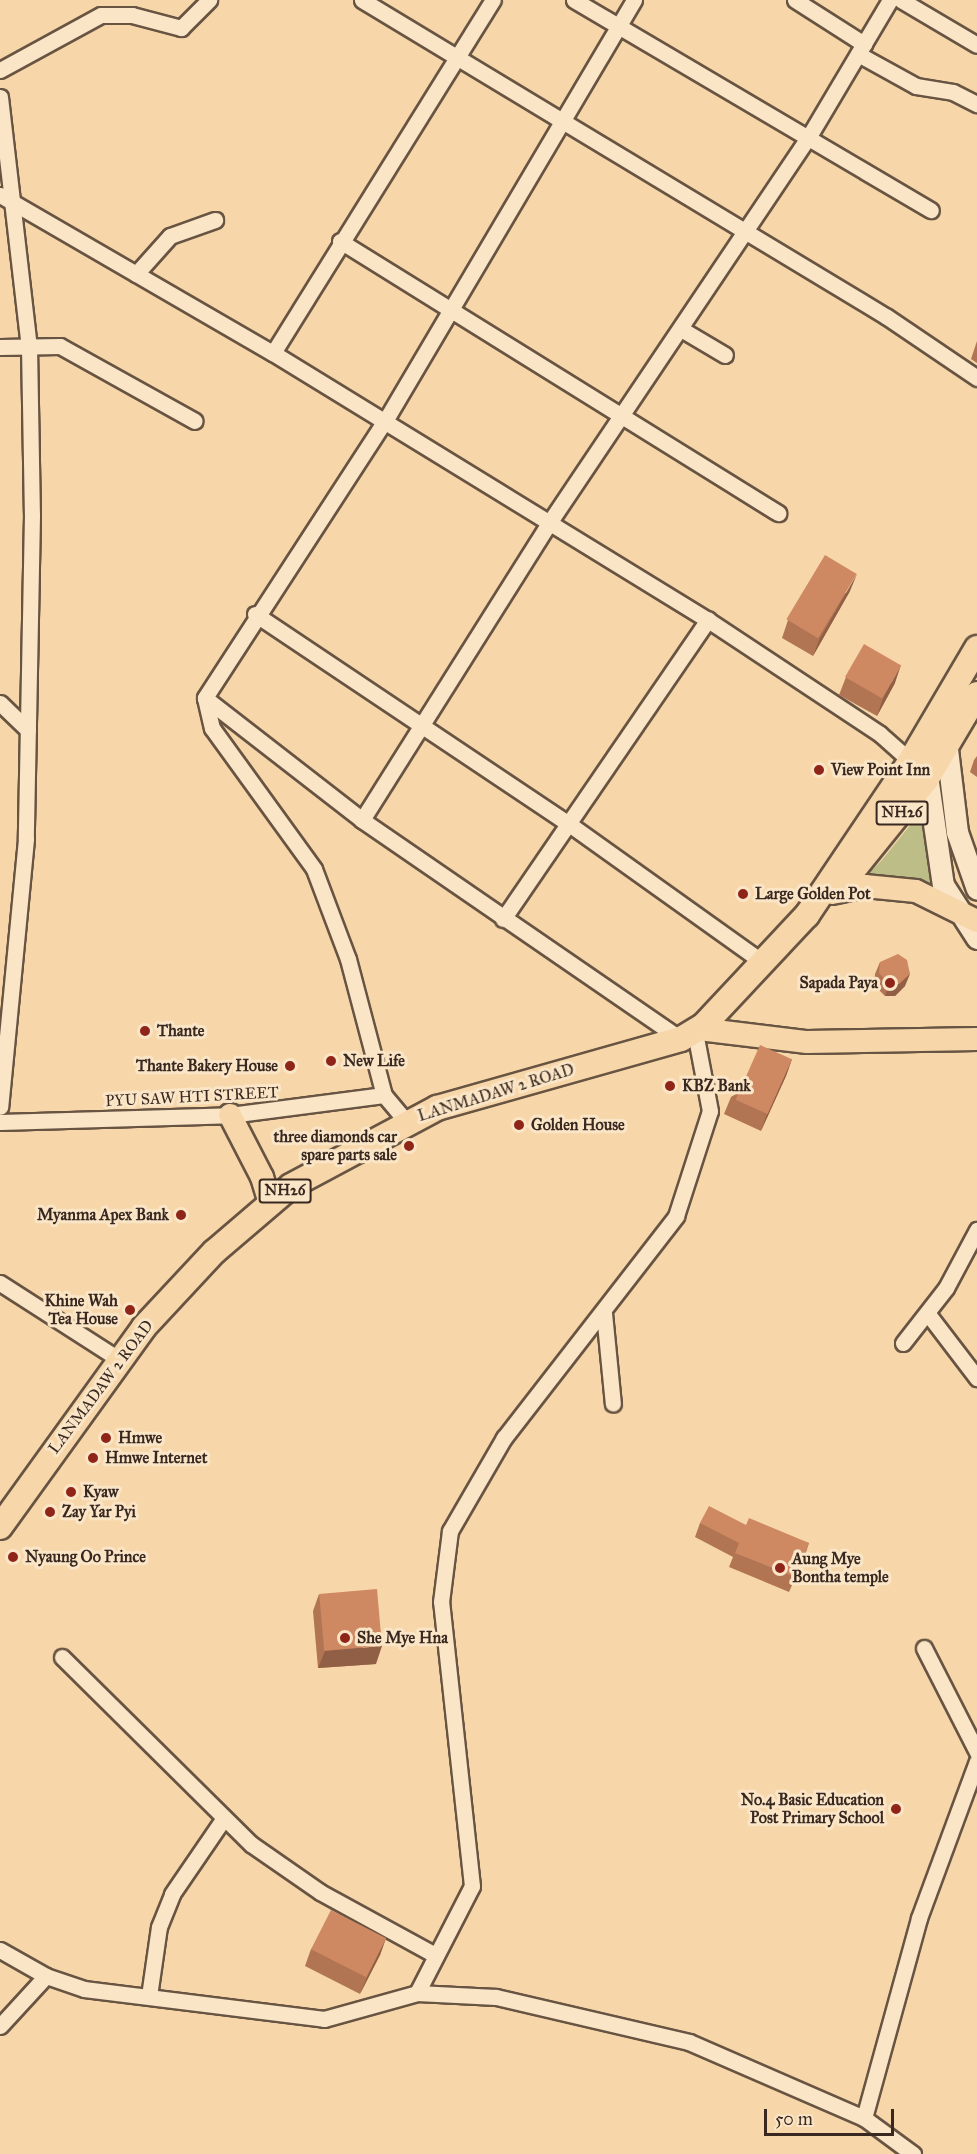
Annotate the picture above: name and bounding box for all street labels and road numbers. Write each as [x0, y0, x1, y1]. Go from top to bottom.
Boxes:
road number: NH26 [875, 801, 929, 825]
street label: LANMADAW 2 ROAD [416, 1060, 576, 1126]
street label: PYU SAW HTI STREET [105, 1083, 279, 1111]
road number: NH26 [258, 1179, 312, 1203]
street label: LANMADAW 2 ROAD [44, 1316, 158, 1458]

